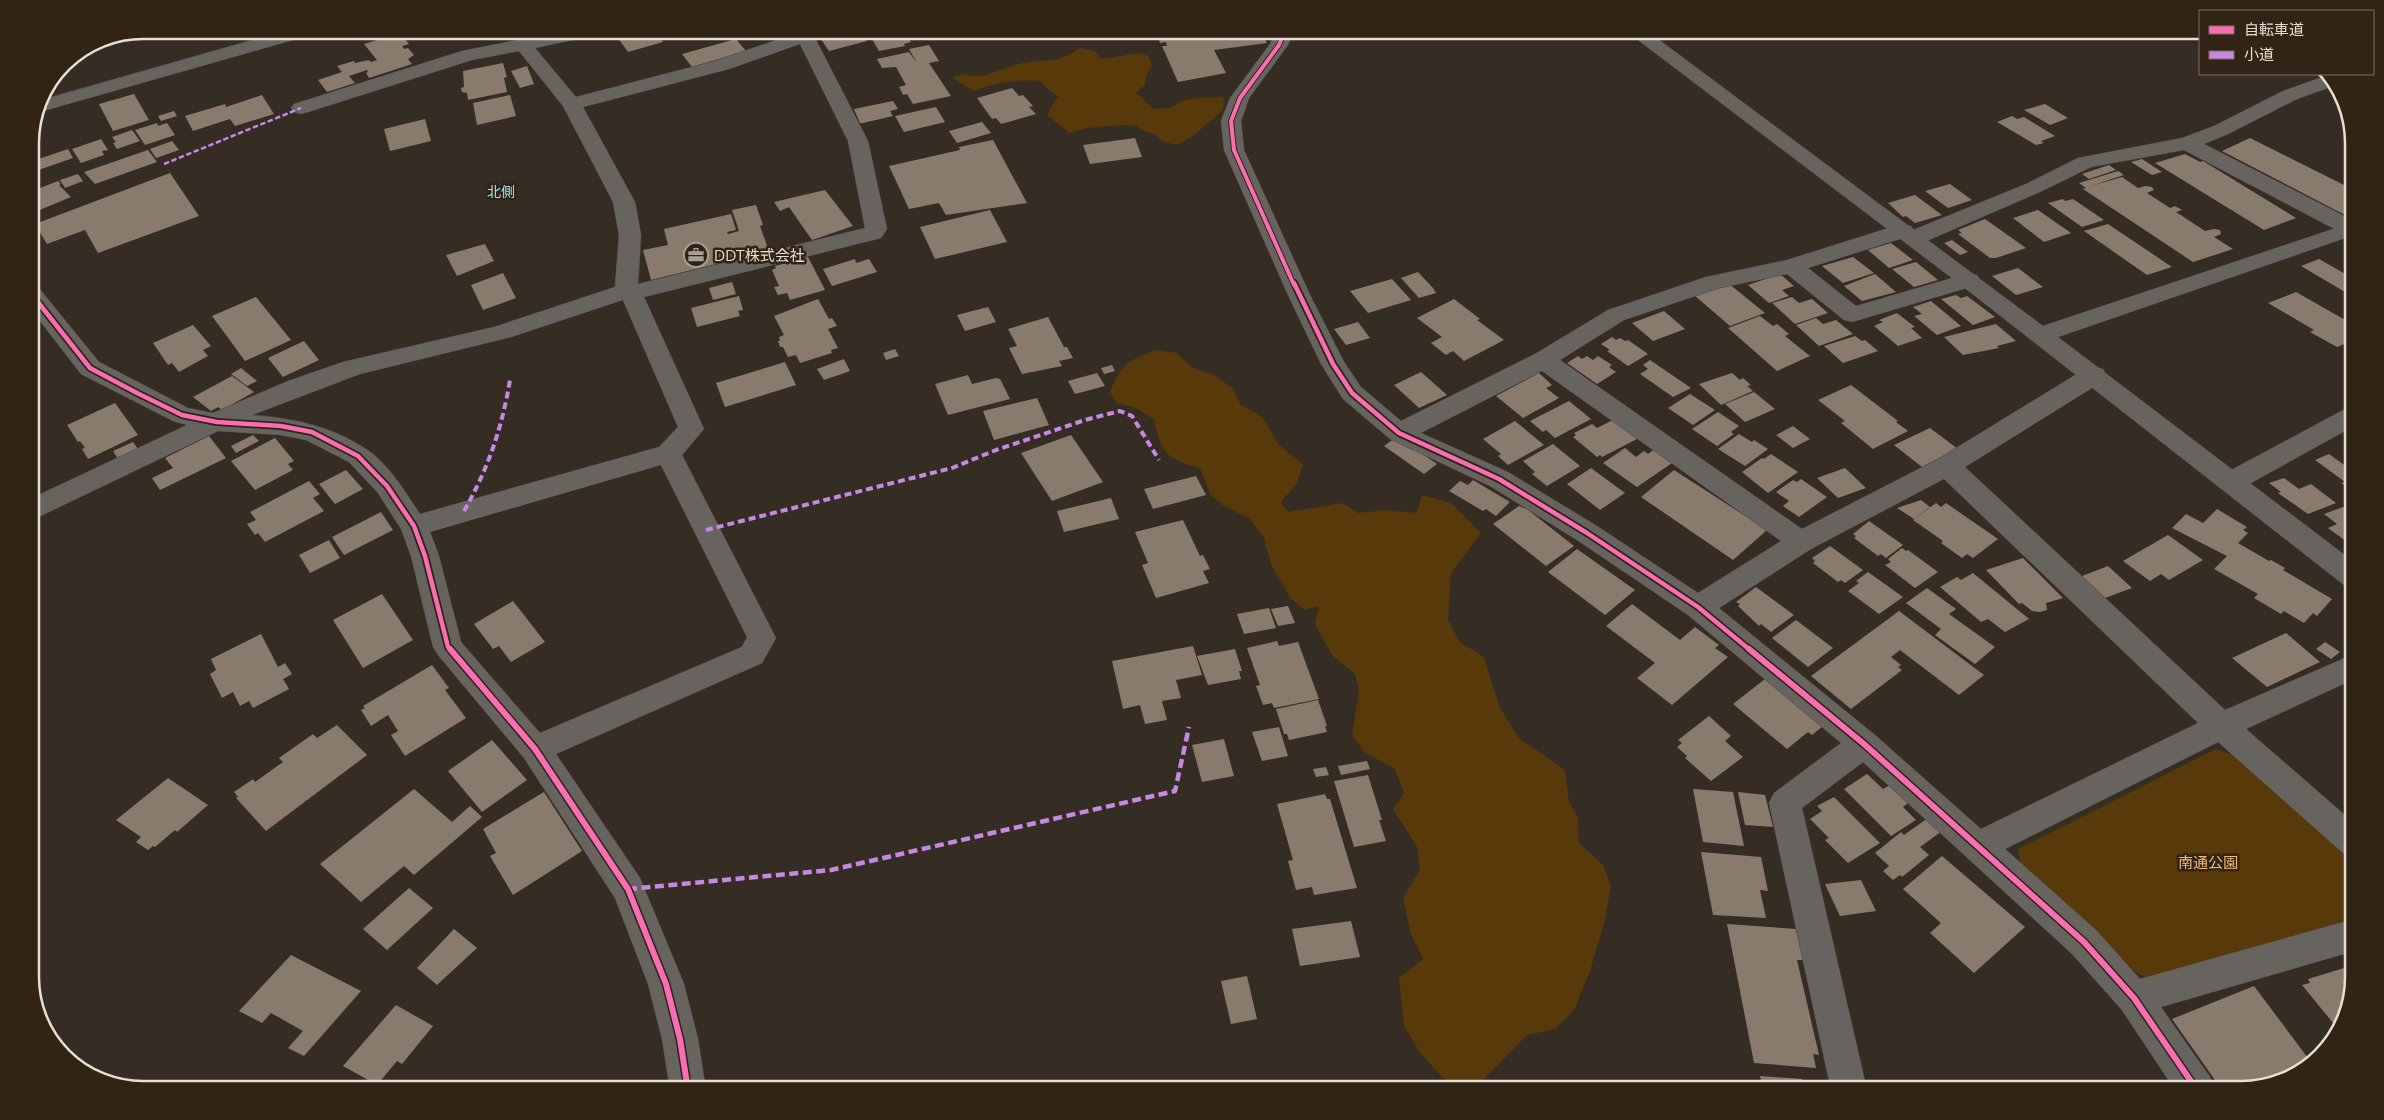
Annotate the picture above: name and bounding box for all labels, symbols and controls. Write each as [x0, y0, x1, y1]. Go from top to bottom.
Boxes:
legend [2199, 10, 2374, 75]
text: 自転車道 [2244, 20, 2304, 39]
text: 小道 [2244, 45, 2274, 64]
district label: 北側 [487, 183, 515, 201]
office icon: DDT株式会社 [683, 242, 709, 268]
place label: DDT株式会社 [714, 246, 805, 265]
park label: 南通公園 [2178, 853, 2238, 872]

